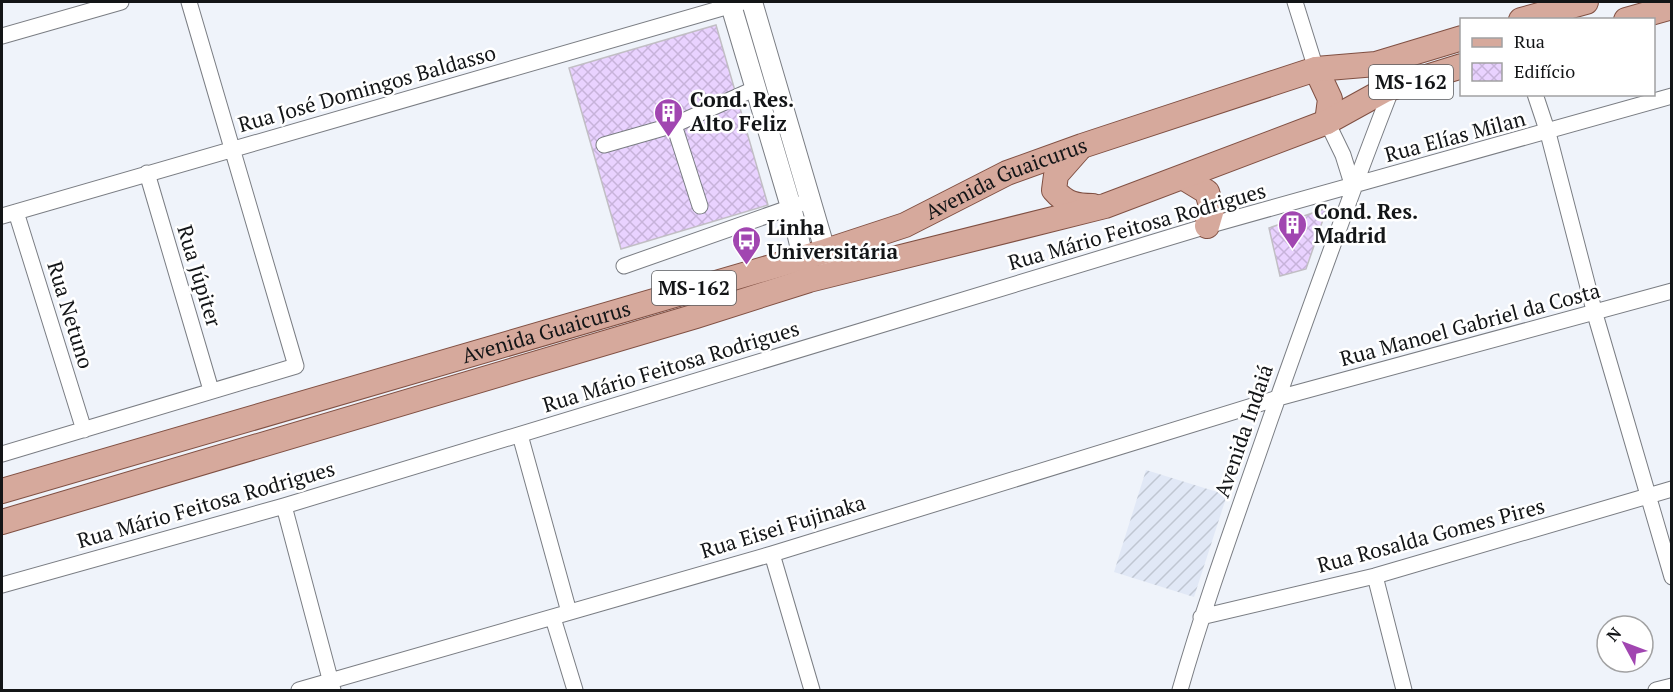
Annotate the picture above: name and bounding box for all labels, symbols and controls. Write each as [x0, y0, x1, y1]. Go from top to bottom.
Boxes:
legend [1460, 18, 1655, 96]
text: Rua [1514, 29, 1545, 53]
street label: Rua José Domingos Baldasso [235, 38, 499, 138]
text: Edifício [1514, 59, 1575, 83]
road number: MS-162 [1369, 65, 1453, 99]
place label: Cond. Res. Alto Feliz [690, 85, 794, 137]
building icon: Cond. Res. Alto Feliz [653, 96, 685, 138]
street label: Rua Elías Milan [1381, 104, 1529, 168]
street label: Avenida Guaicurus [920, 130, 1090, 226]
street label: Rua Mário Feitosa Rodrigues [1005, 176, 1269, 276]
place label: Cond. Res. Madrid [1314, 197, 1418, 249]
building icon: Cond. Res. Madrid [1277, 208, 1309, 250]
place label: Linha Universitária [767, 213, 898, 265]
street label: Rua Júpiter [171, 221, 229, 330]
bus stop icon: Linha Universitária [730, 224, 762, 266]
street label: Rua Netuno [41, 258, 101, 372]
road number: MS-162 [652, 271, 736, 305]
street label: Rua Manoel Gabriel da Costa [1336, 276, 1603, 372]
street label: Avenida Guaicurus [458, 294, 634, 369]
street label: Rua Mário Feitosa Rodrigues [539, 314, 802, 418]
street label: Avenida Indaiá [1207, 360, 1279, 501]
street label: Rua Mário Feitosa Rodrigues [74, 454, 338, 554]
street label: Rua Eisei Fujinaka [697, 488, 869, 564]
street label: Rua Rosalda Gomes Pires [1314, 491, 1548, 579]
north arrow [1595, 614, 1655, 674]
text: N [1601, 622, 1626, 646]

